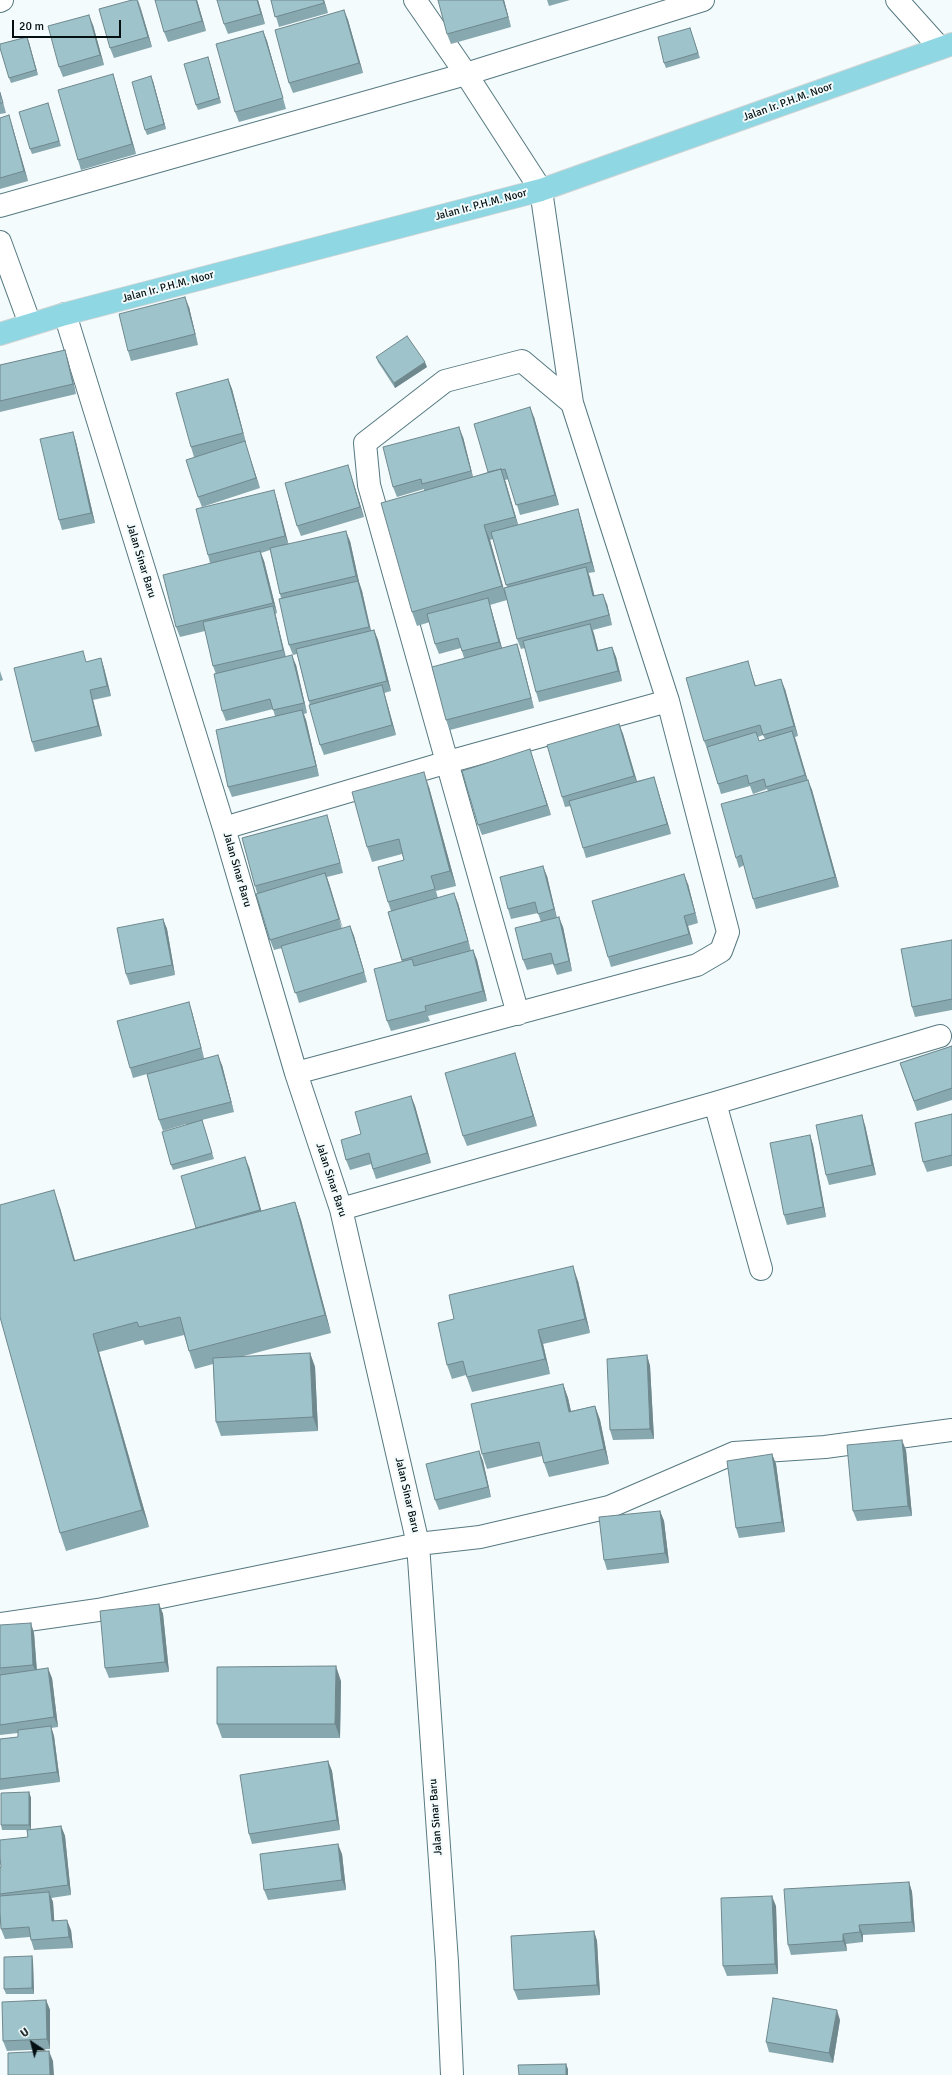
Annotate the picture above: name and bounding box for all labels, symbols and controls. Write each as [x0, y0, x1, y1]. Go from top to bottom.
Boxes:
scale bar [14, 12, 123, 38]
text: 20 m [19, 19, 44, 34]
street label: Jalan Ir. P.H.M. Noor [741, 80, 835, 124]
street label: Jalan Ir. P.H.M. Noor [434, 186, 528, 224]
street label: Jalan Ir. P.H.M. Noor [121, 268, 215, 306]
street label: Jalan Sinar Baru [123, 522, 159, 600]
street label: Jalan Sinar Baru [220, 831, 254, 909]
street label: Jalan Sinar Baru [313, 1141, 349, 1219]
street label: Jalan Sinar Baru [392, 1456, 422, 1534]
street label: Jalan Sinar Baru [427, 1778, 445, 1856]
north arrow [12, 2023, 52, 2063]
text: U [18, 2025, 32, 2040]

